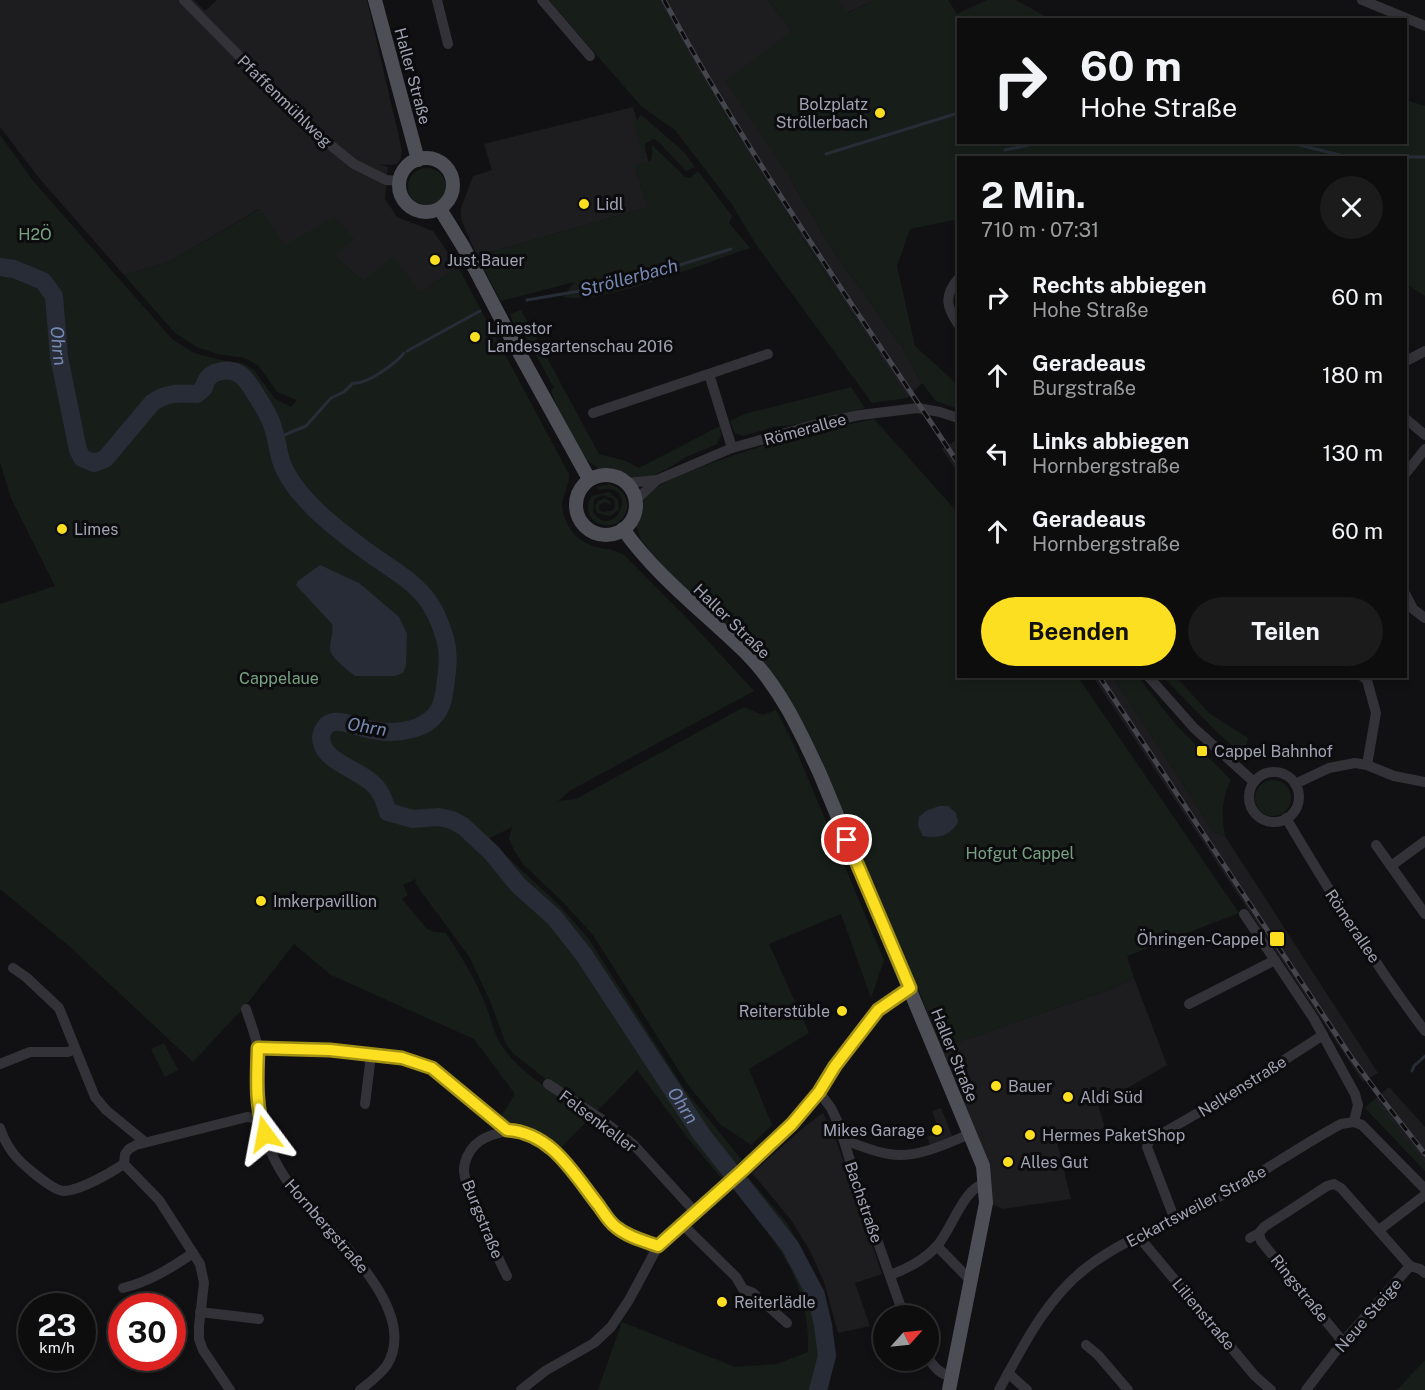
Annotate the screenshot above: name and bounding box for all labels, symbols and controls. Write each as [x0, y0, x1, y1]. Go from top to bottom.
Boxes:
street label: Haller Straße [390, 26, 435, 127]
text: 60 m [1080, 41, 1182, 90]
icon: right [981, 42, 1059, 120]
street label: Pfaffenmühlweg [233, 51, 336, 151]
text: Hohe Straße [1080, 91, 1237, 123]
place label: Bolzplatz Ströllerbach [776, 95, 868, 132]
marker: Bolzplatz Ströllerbach [873, 106, 887, 120]
text: 2 Min. [981, 174, 1086, 216]
button: close [1320, 176, 1383, 239]
place label: Lidl [596, 195, 624, 214]
marker: Lidl [577, 197, 591, 211]
text: 710 m · 07:31 [981, 218, 1099, 242]
park label: H2Ö [18, 224, 52, 244]
place label: Just Bauer [447, 251, 525, 270]
marker: Just Bauer [428, 253, 442, 267]
water label: Ströllerbach [578, 254, 680, 301]
text: Rechts abbiegen [1032, 272, 1207, 298]
icon: right [981, 281, 1014, 314]
text: 60 m [1332, 284, 1383, 310]
text: Hohe Straße [1032, 298, 1149, 322]
place label: Limestor Landesgartenschau 2016 [487, 319, 673, 356]
water label: Ohrn [46, 325, 71, 367]
marker: Limestor Landesgartenschau 2016 [468, 330, 482, 344]
text: Geradeaus [1032, 350, 1146, 376]
icon: ahead [981, 359, 1014, 392]
text: 180 m [1322, 362, 1383, 388]
text: Burgstraße [1032, 376, 1136, 400]
street label: Römerallee [762, 409, 848, 450]
text: Links abbiegen [1032, 428, 1189, 454]
icon: left [981, 437, 1014, 470]
text: 130 m [1322, 440, 1383, 466]
text: Hornbergstraße [1032, 454, 1180, 478]
text: Geradeaus [1032, 506, 1146, 532]
icon: ahead [981, 515, 1014, 548]
text: 60 m [1332, 518, 1383, 544]
place label: Limes [74, 520, 118, 539]
marker: Limes [55, 522, 69, 536]
text: Hornbergstraße [1032, 532, 1180, 556]
street label: Haller Straße [689, 580, 774, 663]
button: Beenden [981, 597, 1176, 666]
button: Teilen [1188, 597, 1383, 666]
park label: Cappelaue [239, 669, 319, 688]
water label: Ohrn [346, 713, 388, 740]
place label: Cappel Bahnhof [1214, 742, 1333, 761]
marker: Cappel Bahnhof [1195, 744, 1209, 758]
pin [821, 814, 872, 865]
icon: arrive [830, 823, 863, 856]
park label: Hofgut Cappel [966, 844, 1075, 863]
street label: Römerallee [1321, 886, 1384, 967]
place label: Imkerpavillion [273, 892, 377, 911]
marker: Imkerpavillion [254, 894, 268, 908]
place label: Öhringen-Cappel [1137, 929, 1264, 949]
marker: Öhringen-Cappel [1268, 930, 1286, 948]
place label: Reiterstüble [739, 1002, 830, 1021]
marker: Reiterstüble [835, 1004, 849, 1018]
street label: Haller Straße [927, 1006, 982, 1105]
street label: Nelkenstraße [1195, 1052, 1290, 1121]
place label: Bauer [1008, 1077, 1052, 1096]
marker: Bauer [989, 1079, 1003, 1093]
water label: Ohrn [663, 1083, 703, 1128]
street label: Felsenkeller [555, 1086, 640, 1156]
place label: Aldi Süd [1080, 1088, 1143, 1107]
marker: Aldi Süd [1061, 1090, 1075, 1104]
position arrow [233, 1102, 297, 1166]
place label: Mikes Garage [823, 1121, 925, 1140]
marker: Mikes Garage [930, 1123, 944, 1137]
place label: Hermes PaketShop [1042, 1126, 1185, 1145]
marker: Hermes PaketShop [1023, 1128, 1037, 1142]
place label: Alles Gut [1020, 1153, 1089, 1172]
marker: Alles Gut [1001, 1155, 1015, 1169]
street label: Bachstraße [841, 1159, 886, 1245]
street label: Eckartsweiler Straße [1123, 1162, 1269, 1251]
street label: Hornbergstraße [281, 1175, 373, 1277]
street label: Burgstraße [458, 1177, 507, 1261]
street label: Ringstraße [1267, 1251, 1333, 1326]
street label: Lilienstraße [1168, 1275, 1239, 1354]
street label: Neue Steige [1331, 1275, 1405, 1356]
speed limit sign: 30 [108, 1293, 186, 1371]
place label: Reiterlädle [734, 1293, 816, 1312]
marker: Reiterlädle [715, 1295, 729, 1309]
north arrow [873, 1305, 939, 1371]
map controls [873, 1305, 939, 1371]
text: 23 [37, 1307, 77, 1343]
text: km/h [39, 1339, 75, 1356]

